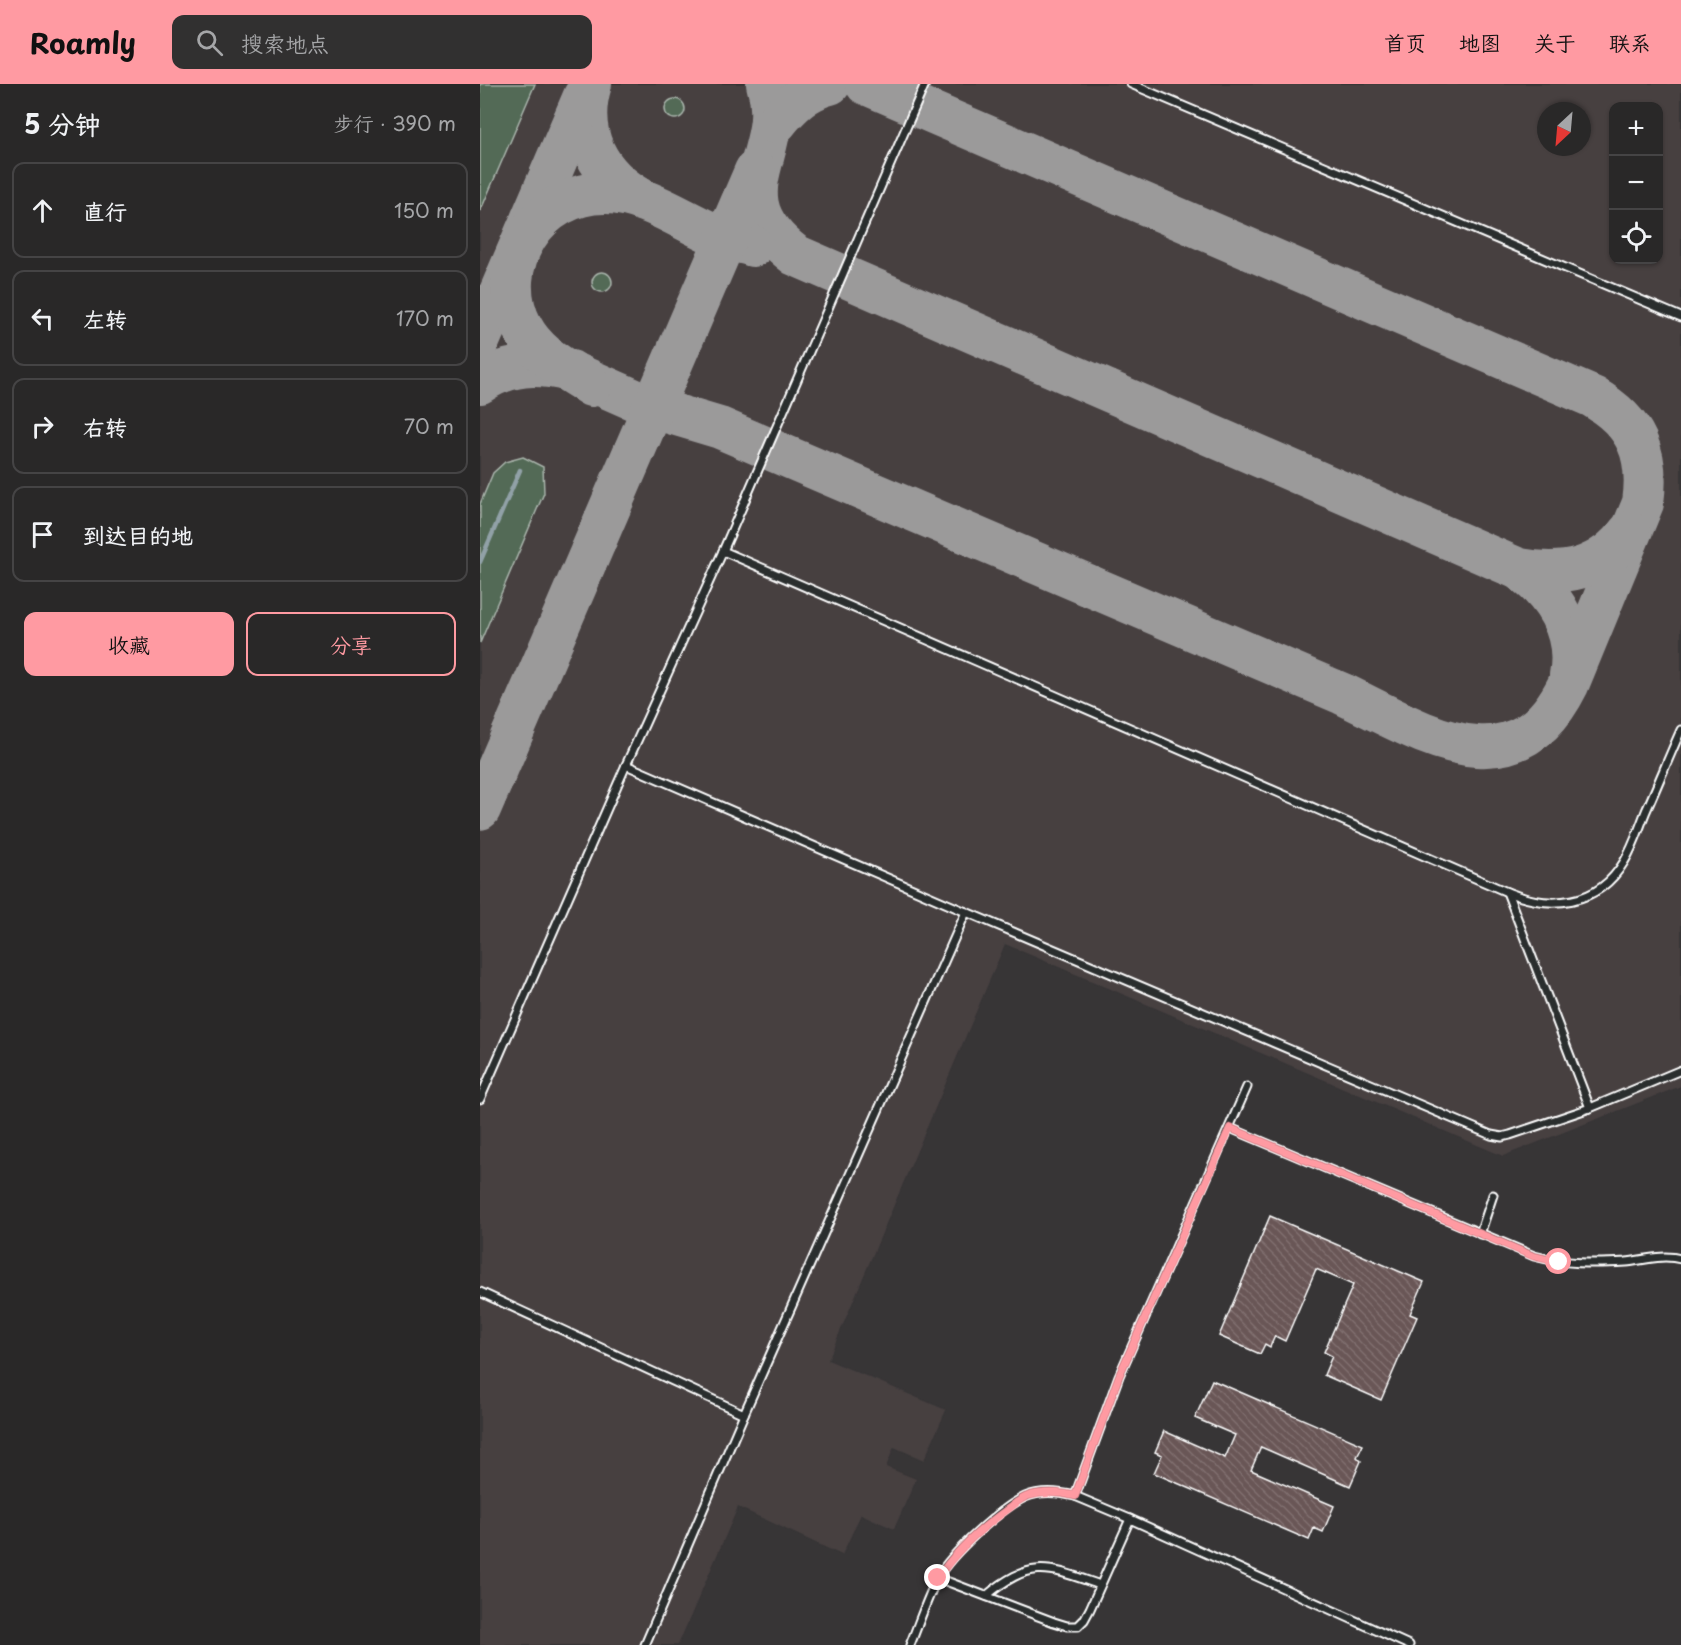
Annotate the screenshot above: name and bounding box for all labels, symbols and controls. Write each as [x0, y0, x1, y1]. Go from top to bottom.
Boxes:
search box [172, 15, 592, 69]
text: Roamly [30, 21, 136, 64]
icon: search [193, 26, 226, 59]
text: 搜索地点 [241, 26, 329, 59]
text: 首页 [1384, 26, 1426, 58]
text: 地图 [1459, 26, 1501, 58]
text: 关于 [1534, 26, 1576, 58]
text: 联系 [1609, 26, 1651, 58]
north arrow [1537, 102, 1591, 156]
map controls [1609, 102, 1663, 264]
button: + [1609, 102, 1663, 156]
text: 5 分钟 [24, 104, 100, 143]
text: 步行 · 390 m [334, 108, 456, 138]
button: − [1609, 156, 1663, 210]
icon: ahead [26, 194, 59, 227]
text: 直行 [83, 194, 127, 227]
text: 150 m [394, 195, 454, 225]
button: locate [1609, 210, 1663, 264]
icon: left [26, 302, 59, 335]
text: 左转 [83, 302, 127, 335]
text: 170 m [396, 303, 454, 333]
icon: right [26, 410, 59, 443]
text: 右转 [83, 410, 127, 443]
text: 70 m [404, 411, 454, 441]
icon: arrive [26, 518, 59, 551]
text: 到达目的地 [83, 518, 193, 551]
button: 收藏 [24, 612, 234, 676]
button: 分享 [246, 612, 456, 676]
route start [1545, 1248, 1571, 1274]
route end [924, 1564, 950, 1590]

